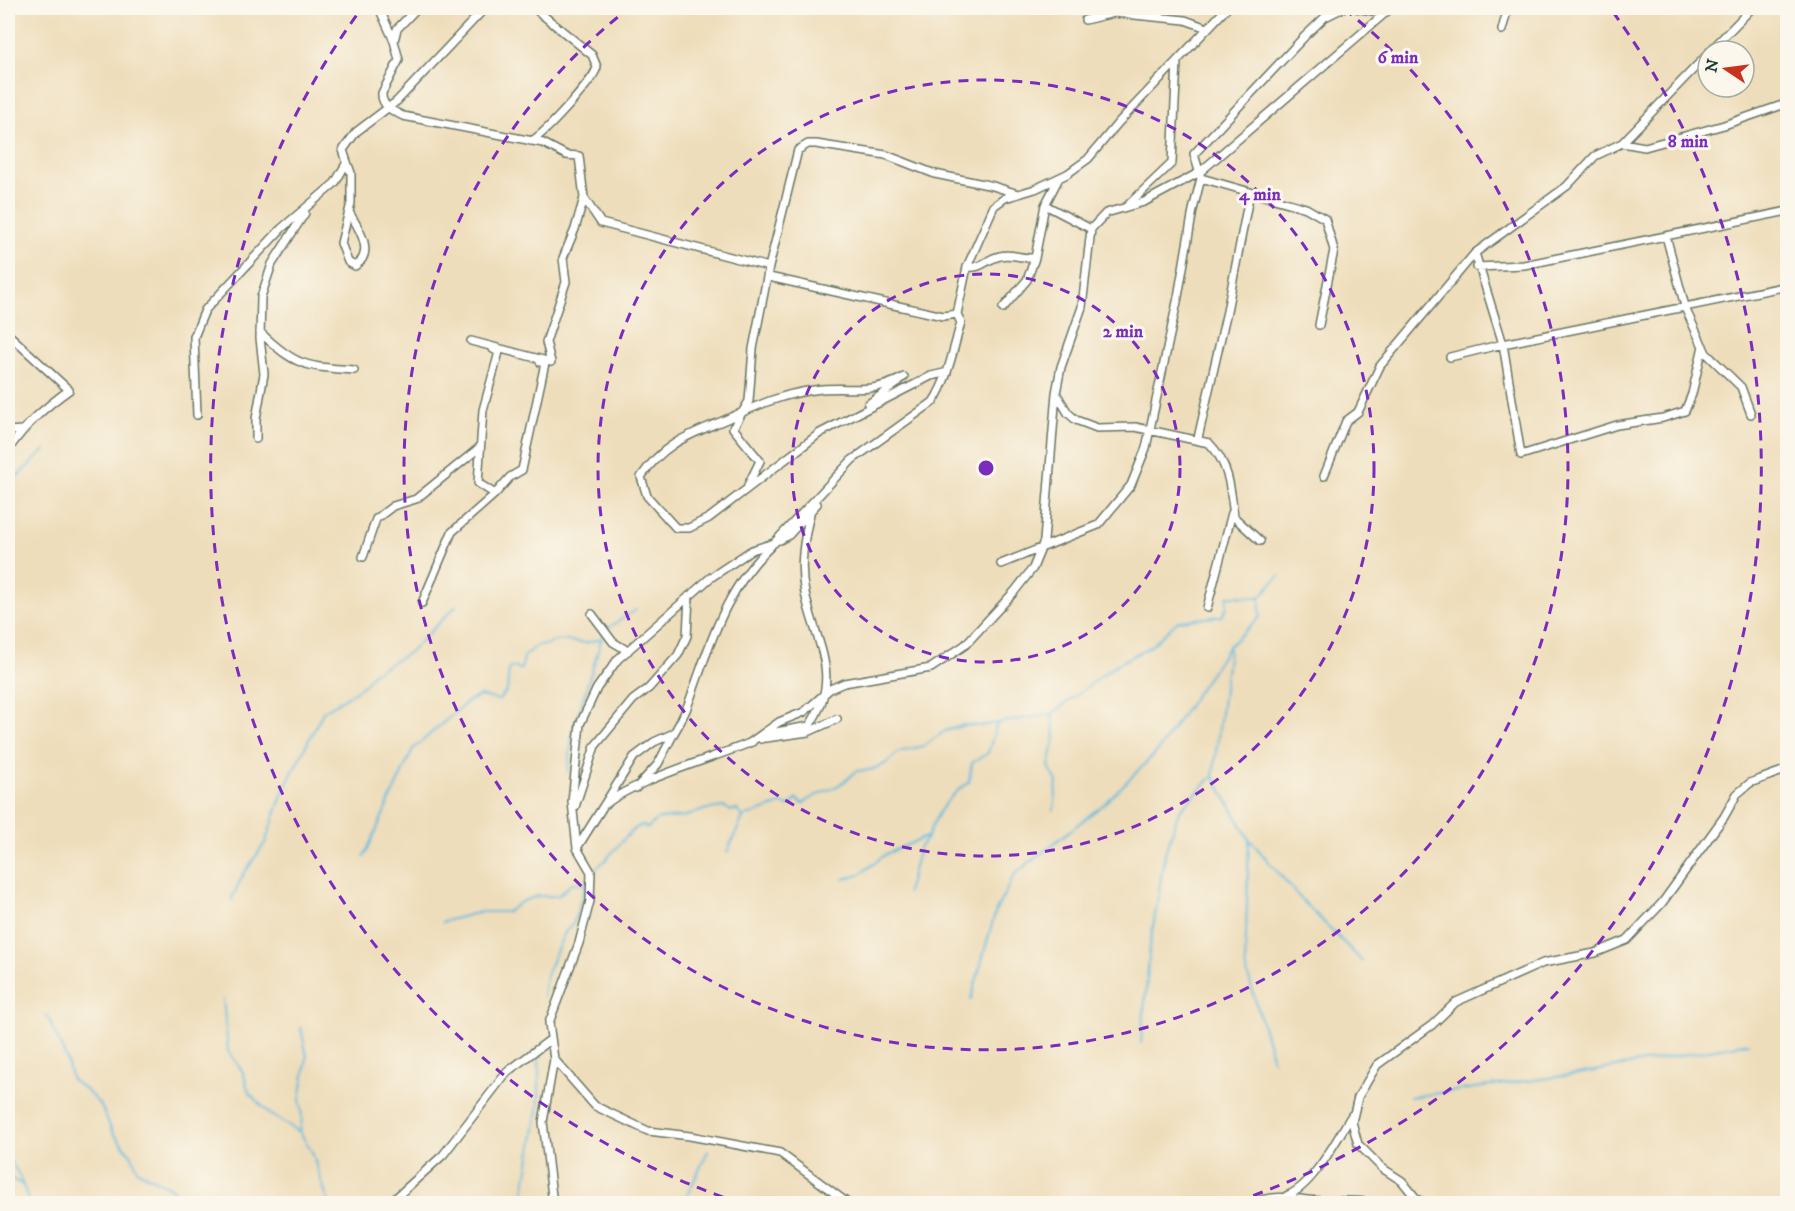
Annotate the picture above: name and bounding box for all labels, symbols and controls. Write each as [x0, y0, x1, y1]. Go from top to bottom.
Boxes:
north arrow [1696, 39, 1756, 99]
text: 6 min [1378, 47, 1419, 69]
text: N [1701, 57, 1724, 75]
text: 8 min [1668, 131, 1709, 153]
text: 4 min [1238, 184, 1281, 206]
text: 2 min [1103, 321, 1144, 343]
centre of rings [976, 458, 996, 478]

